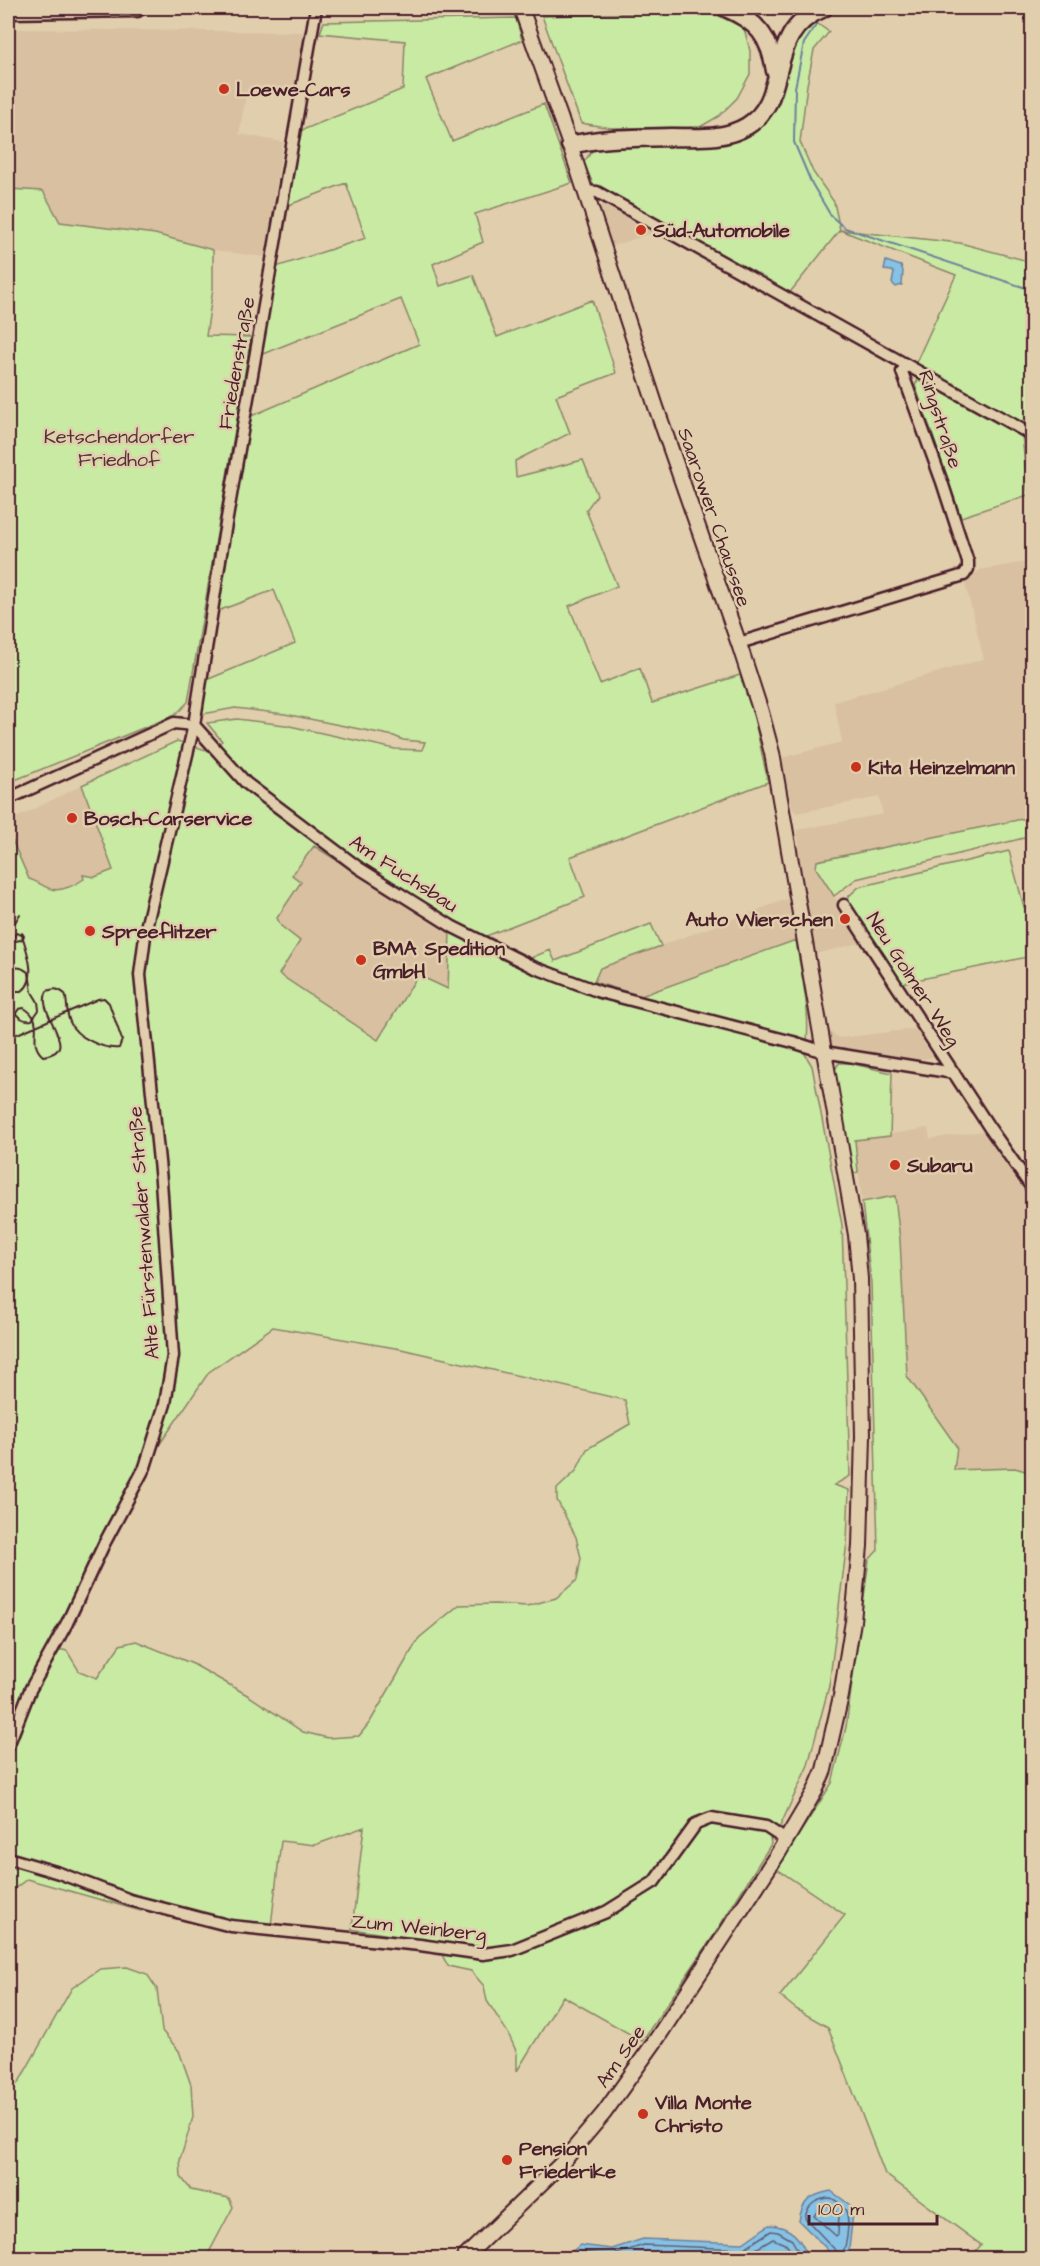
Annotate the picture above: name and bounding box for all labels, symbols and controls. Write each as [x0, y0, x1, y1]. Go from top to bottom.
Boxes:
place label: Loewe-Cars [236, 76, 351, 104]
marker: Loewe-Cars [217, 82, 231, 96]
place label: Süd-Automobile [652, 217, 790, 245]
marker: Süd-Automobile [634, 223, 648, 237]
street label: Friedenstraße [212, 294, 262, 432]
street label: Ringstraße [910, 366, 969, 473]
park label: Ketschendorfer Friedhof [44, 423, 194, 474]
street label: Saarower Chaussee [670, 424, 758, 611]
place label: Kita Heinzelmann [868, 754, 1015, 782]
marker: Kita Heinzelmann [849, 760, 863, 774]
place label: Bosch-Carservice [84, 805, 253, 833]
marker: Bosch-Carservice [65, 811, 79, 825]
street label: Am Fuchsbau [344, 828, 463, 920]
place label: Auto Wierschen [686, 906, 833, 934]
street label: Neu Golmer Weg [858, 907, 967, 1053]
marker: Auto Wierschen [838, 912, 852, 926]
place label: Spreeflitzer [101, 918, 218, 946]
marker: Spreeflitzer [83, 924, 97, 938]
place label: BMA Spedition GmbH [373, 935, 505, 986]
marker: BMA Spedition GmbH [354, 953, 368, 967]
street label: Alte Fürstenwalder Straße [121, 1105, 167, 1360]
place label: Subaru [906, 1152, 973, 1180]
marker: Subaru [888, 1158, 902, 1172]
street label: Zum Weinberg [350, 1907, 488, 1950]
street label: Am See [589, 2019, 653, 2094]
place label: Villa Monte Christo [654, 2089, 752, 2140]
marker: Villa Monte Christo [636, 2107, 650, 2121]
place label: Pension Friederike [519, 2135, 616, 2186]
marker: Pension Friederike [500, 2153, 514, 2167]
scale bar [809, 2188, 936, 2226]
text: 100 m [818, 2197, 864, 2222]

